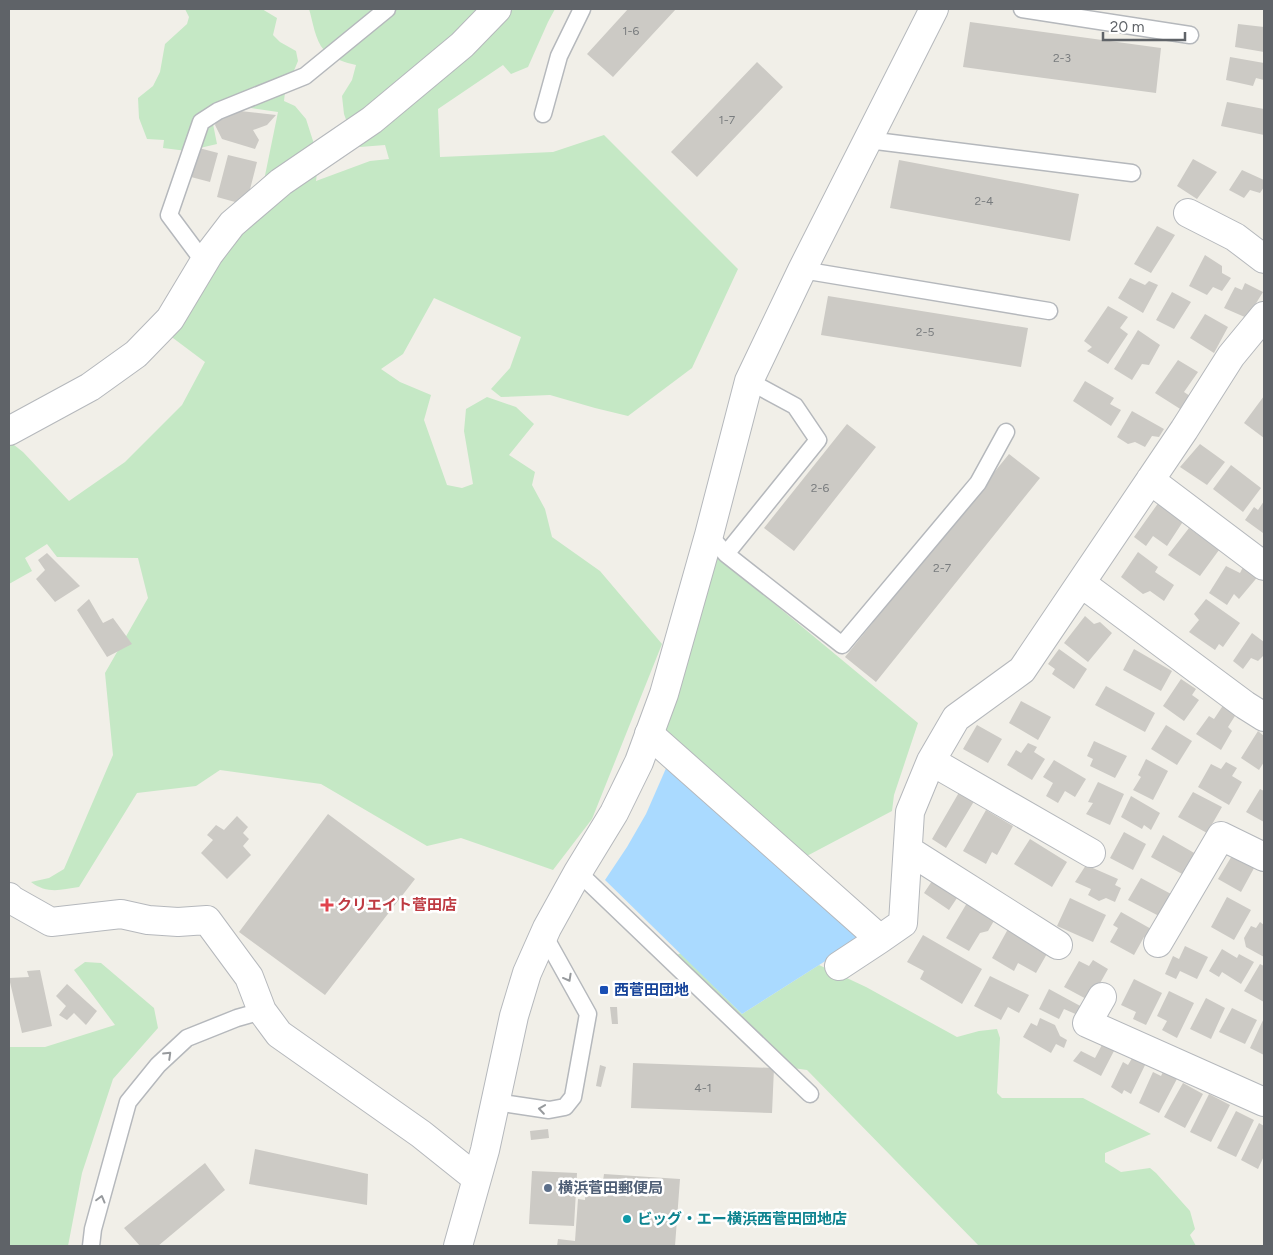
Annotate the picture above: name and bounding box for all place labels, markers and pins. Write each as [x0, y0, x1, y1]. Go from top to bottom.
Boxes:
place label: クリエイト菅田店 [337, 896, 457, 914]
marker: クリエイト菅田店 [321, 899, 333, 911]
place label: 西菅田団地 [614, 981, 689, 999]
marker: 西菅田団地 [598, 984, 610, 996]
place label: 横浜菅田郵便局 [558, 1179, 663, 1197]
marker: 横浜菅田郵便局 [542, 1182, 554, 1194]
place label: ビッグ・エー横浜西菅田団地店 [637, 1210, 847, 1228]
marker: ビッグ・エー横浜西菅田団地店 [621, 1213, 633, 1225]

